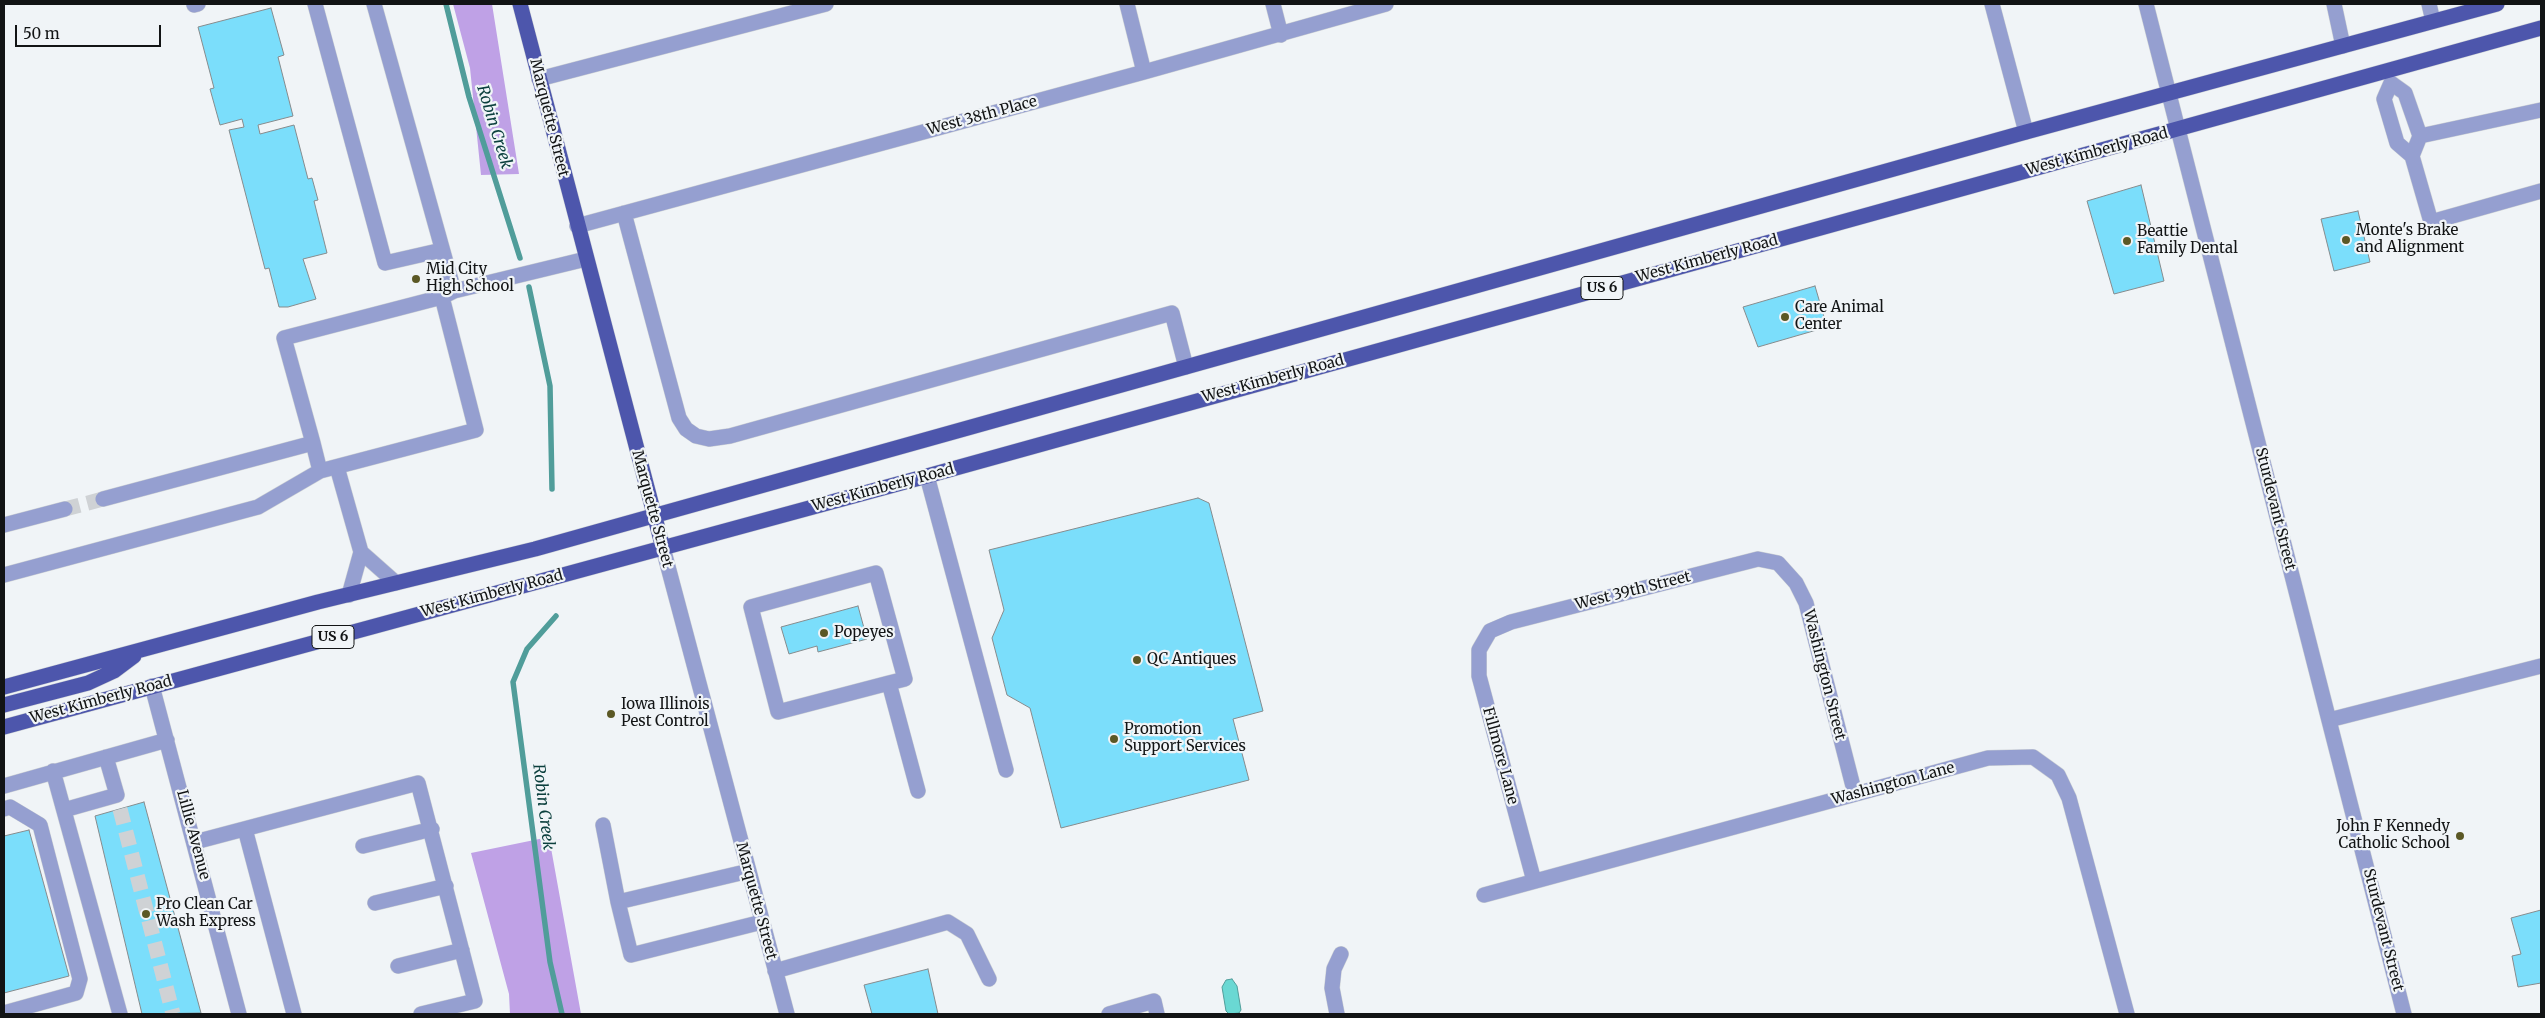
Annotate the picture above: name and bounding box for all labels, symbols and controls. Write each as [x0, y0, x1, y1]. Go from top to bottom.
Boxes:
scale bar [18, 15, 164, 47]
text: 50 m [23, 24, 60, 43]
street label: Marquette Street [526, 57, 572, 179]
water label: Robin Creek [472, 83, 516, 171]
street label: West 38th Place [925, 93, 1039, 139]
street label: West Kimberly Road [2024, 124, 2170, 180]
place label: Monte's Brake and Alignment [2356, 222, 2464, 257]
place label: Beattie Family Dental [2137, 223, 2238, 258]
street label: West Kimberly Road [1634, 231, 1780, 287]
marker: Monte's Brake and Alignment [2340, 234, 2352, 246]
marker: Beattie Family Dental [2121, 235, 2133, 247]
place label: Mid City High School [426, 261, 514, 296]
marker: Mid City High School [410, 273, 422, 285]
road number: US 6 [1581, 276, 1623, 300]
place label: Care Animal Center [1795, 299, 1884, 334]
marker: Care Animal Center [1779, 311, 1791, 323]
street label: West Kimberly Road [1200, 351, 1346, 407]
street label: Sturdevant Street [2251, 446, 2299, 572]
street label: Marquette Street [628, 448, 676, 570]
street label: West Kimberly Road [810, 460, 956, 516]
street label: West Kimberly Road [419, 566, 565, 622]
street label: West 39th Street [1573, 568, 1693, 614]
street label: Washington Street [1799, 608, 1849, 742]
place label: Popeyes [834, 624, 894, 642]
road number: US 6 [312, 626, 354, 649]
marker: Popeyes [818, 627, 830, 639]
place label: QC Antiques [1147, 651, 1236, 669]
marker: QC Antiques [1131, 654, 1143, 666]
street label: West Kimberly Road [28, 672, 174, 728]
place label: Iowa Illinois Pest Control [621, 696, 710, 731]
street label: Fillmore Lane [1478, 705, 1522, 807]
marker: Iowa Illinois Pest Control [605, 708, 617, 720]
place label: Promotion Support Services [1124, 721, 1246, 756]
marker: Promotion Support Services [1108, 733, 1120, 745]
street label: Washington Lane [1829, 759, 1957, 809]
water label: Robin Creek [528, 763, 558, 851]
street label: Lillie Avenue [172, 788, 214, 882]
place label: John F Kennedy Catholic School [2336, 818, 2450, 853]
marker: John F Kennedy Catholic School [2454, 830, 2466, 842]
street label: Marquette Street [732, 840, 780, 962]
street label: Sturdevant Street [2359, 867, 2407, 993]
place label: Pro Clean Car Wash Express [156, 896, 256, 931]
marker: Pro Clean Car Wash Express [140, 908, 152, 920]

